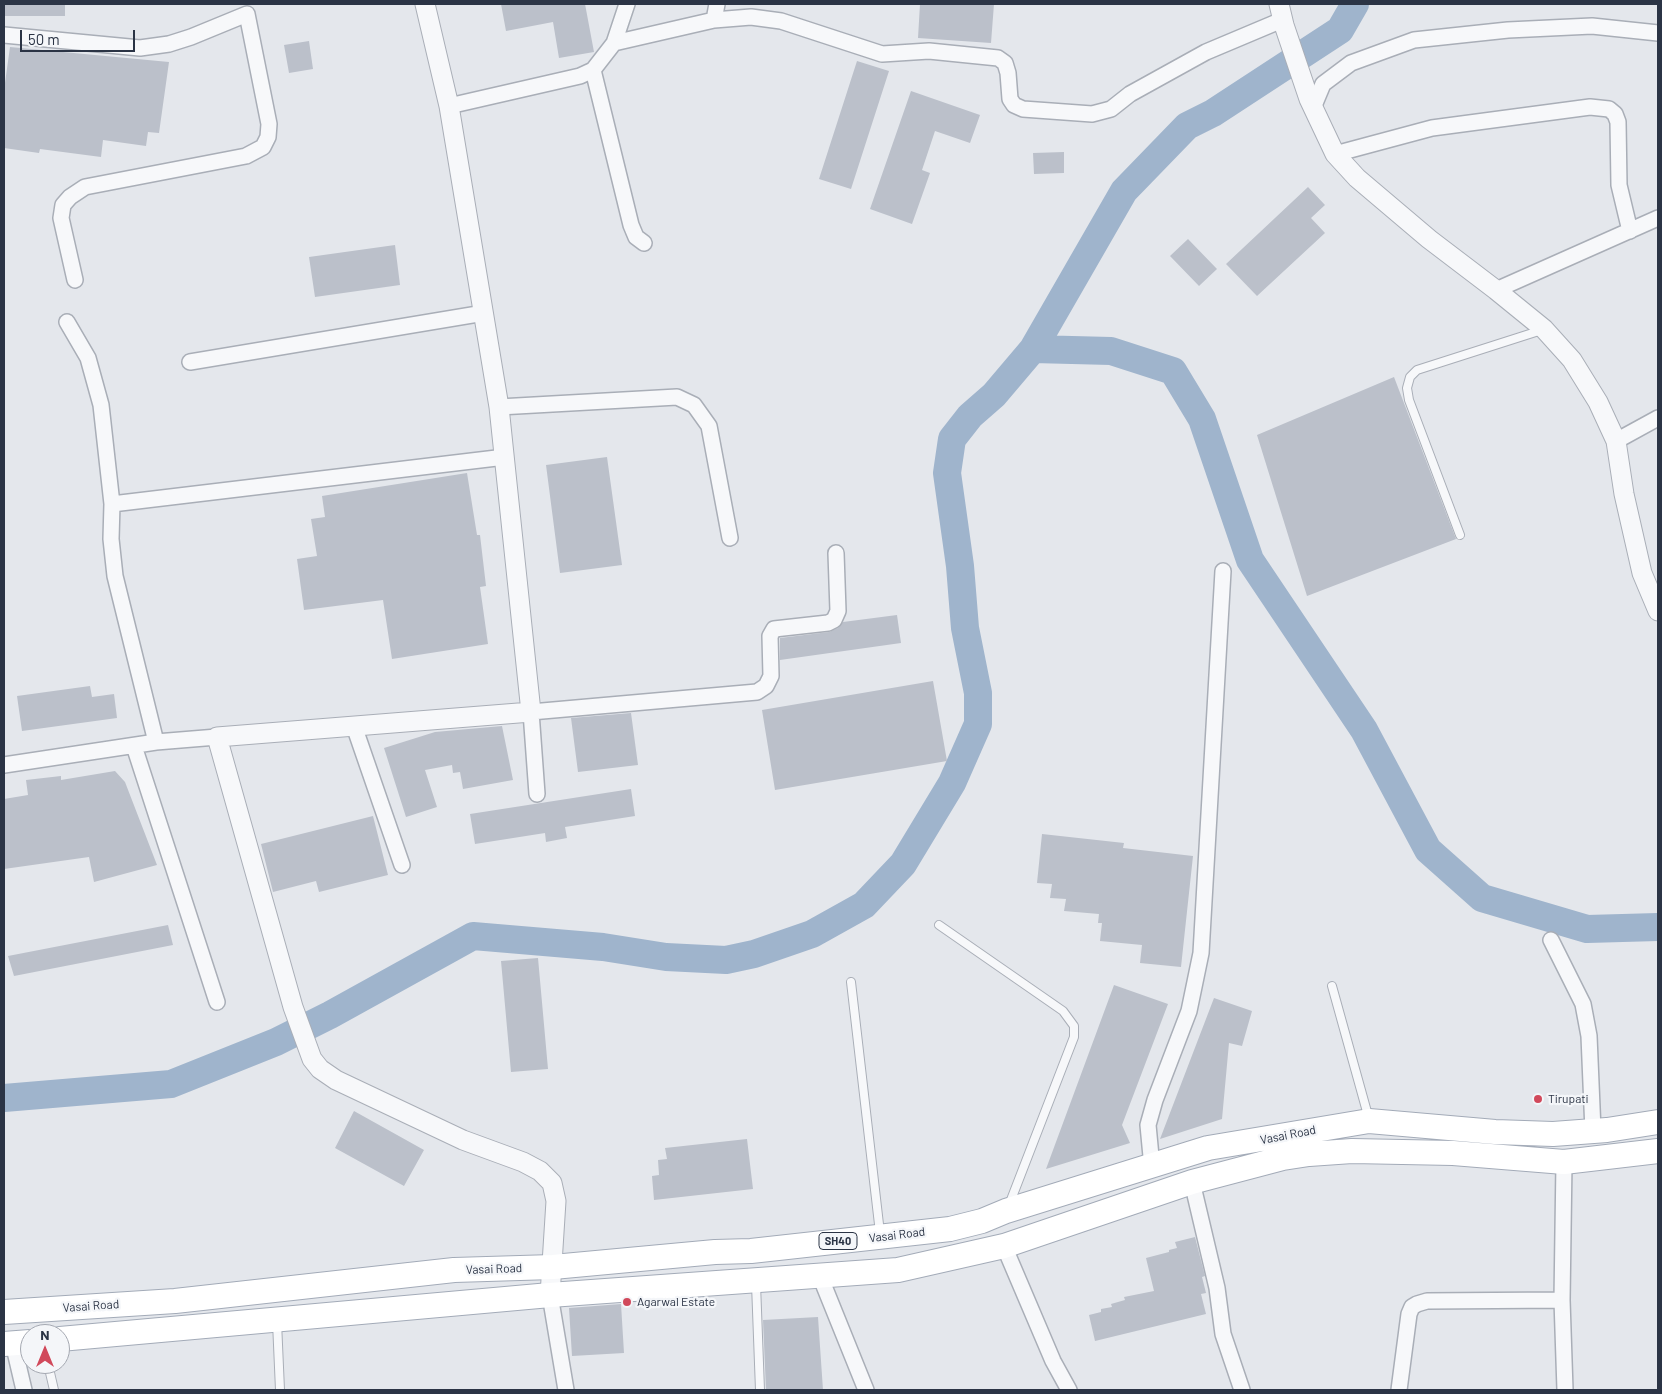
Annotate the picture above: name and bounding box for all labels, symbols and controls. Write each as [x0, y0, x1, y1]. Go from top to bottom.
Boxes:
scale bar [22, 20, 138, 52]
text: 50 m [28, 30, 60, 48]
place label: Tirupati [1548, 1092, 1589, 1106]
marker: Tirupati [1532, 1093, 1544, 1105]
street label: Vasai Road [1259, 1123, 1317, 1147]
street label: Vasai Road [868, 1224, 926, 1246]
road number: SH40 [819, 1232, 857, 1250]
street label: Vasai Road [466, 1261, 522, 1277]
place label: Agarwal Estate [637, 1295, 715, 1309]
marker: Agarwal Estate [621, 1296, 633, 1308]
street label: Vasai Road [62, 1297, 120, 1315]
north arrow [20, 1324, 70, 1374]
text: N [40, 1326, 50, 1343]

